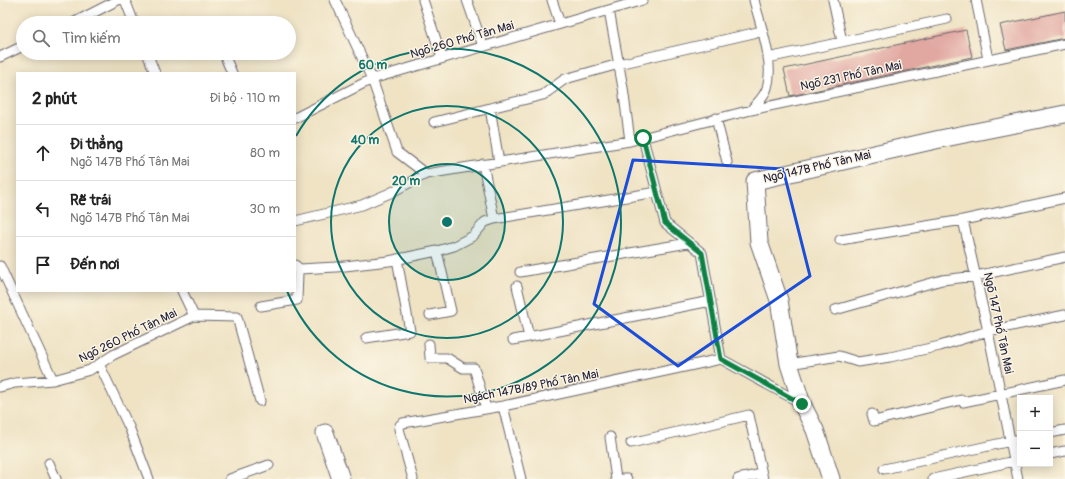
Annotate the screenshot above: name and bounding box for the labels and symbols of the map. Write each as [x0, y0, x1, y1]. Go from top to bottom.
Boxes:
street label: Ngõ 260 Phố Tân Mai [408, 17, 516, 62]
street label: Ngõ 231 Phố Tân Mai [799, 57, 903, 94]
text: 60 m [359, 58, 388, 73]
route start [634, 129, 652, 147]
text: 40 m [350, 133, 380, 148]
street label: Ngõ 147B Phố Tân Mai [761, 146, 872, 187]
text: 20 m [392, 174, 420, 189]
centre of rings [440, 215, 454, 229]
street label: Ngõ 147 Phố Tân Mai [980, 271, 1017, 375]
street label: Ngõ 260 Phố Tân Mai [76, 305, 179, 366]
street label: Ngách 147B/89 Phố Tân Mai [462, 366, 600, 407]
route end [793, 395, 811, 413]

